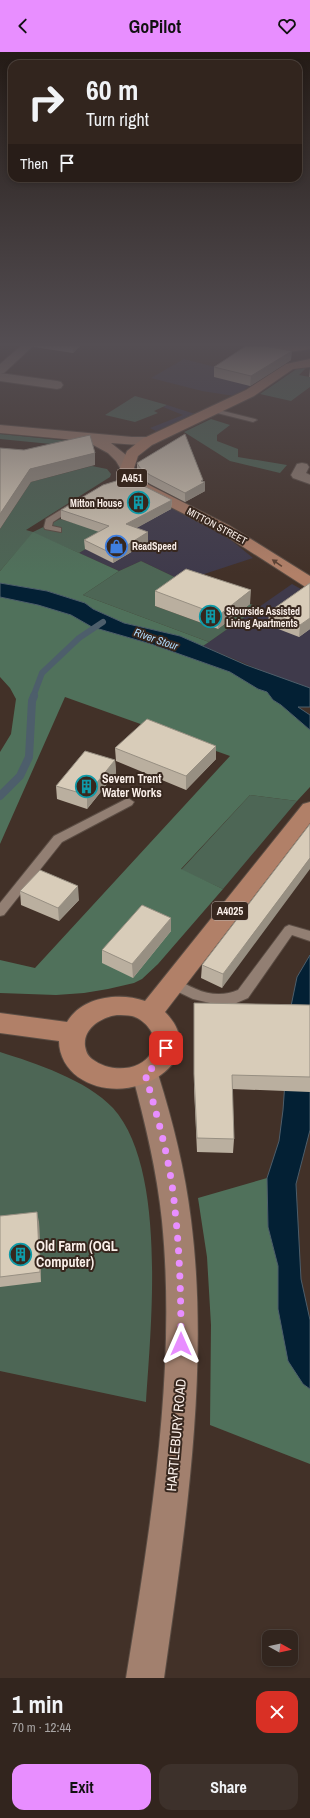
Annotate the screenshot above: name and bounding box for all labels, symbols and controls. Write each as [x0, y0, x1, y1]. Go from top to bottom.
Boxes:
text: GoPilot [129, 14, 181, 39]
icon: back [12, 15, 34, 37]
icon: heart [276, 15, 298, 37]
text: 60 m [86, 71, 138, 109]
icon: right [20, 76, 72, 128]
text: Turn right [86, 107, 149, 132]
icon: arrive [56, 152, 78, 174]
text: Then [20, 153, 48, 174]
road number: A451 [117, 469, 147, 487]
building icon: Mitton House [125, 490, 151, 516]
place label: Mitton House [70, 497, 122, 510]
street label: MITTON STREET [185, 505, 249, 547]
shop icon: ReadSpeed [103, 533, 129, 559]
place label: ReadSpeed [132, 540, 177, 553]
one-way arrow [272, 559, 282, 567]
building icon: Stourside Assisted Living Apartments [197, 604, 223, 630]
place label: Stourside Assisted Living Apartments [226, 605, 300, 630]
water label: River Stour [132, 625, 181, 653]
place label: Severn Trent Water Works [102, 771, 162, 801]
building icon: Severn Trent Water Works [74, 773, 100, 799]
road number: A4025 [212, 902, 248, 920]
pin [149, 1031, 183, 1065]
icon: arrive [155, 1037, 177, 1059]
place label: Old Farm (OGL Computer) [36, 1237, 118, 1271]
building icon: Old Farm (OGL Computer) [7, 1241, 33, 1267]
position arrow [160, 1323, 202, 1365]
street label: HARTLEBURY ROAD [162, 1378, 190, 1492]
north arrow [262, 1630, 298, 1666]
map controls [262, 1630, 298, 1666]
text: 1 min [12, 1688, 63, 1720]
button: close [256, 1691, 298, 1733]
text: 70 m · 12:44 [12, 1719, 71, 1736]
button: Exit [12, 1764, 151, 1810]
button: Share [159, 1764, 298, 1810]

